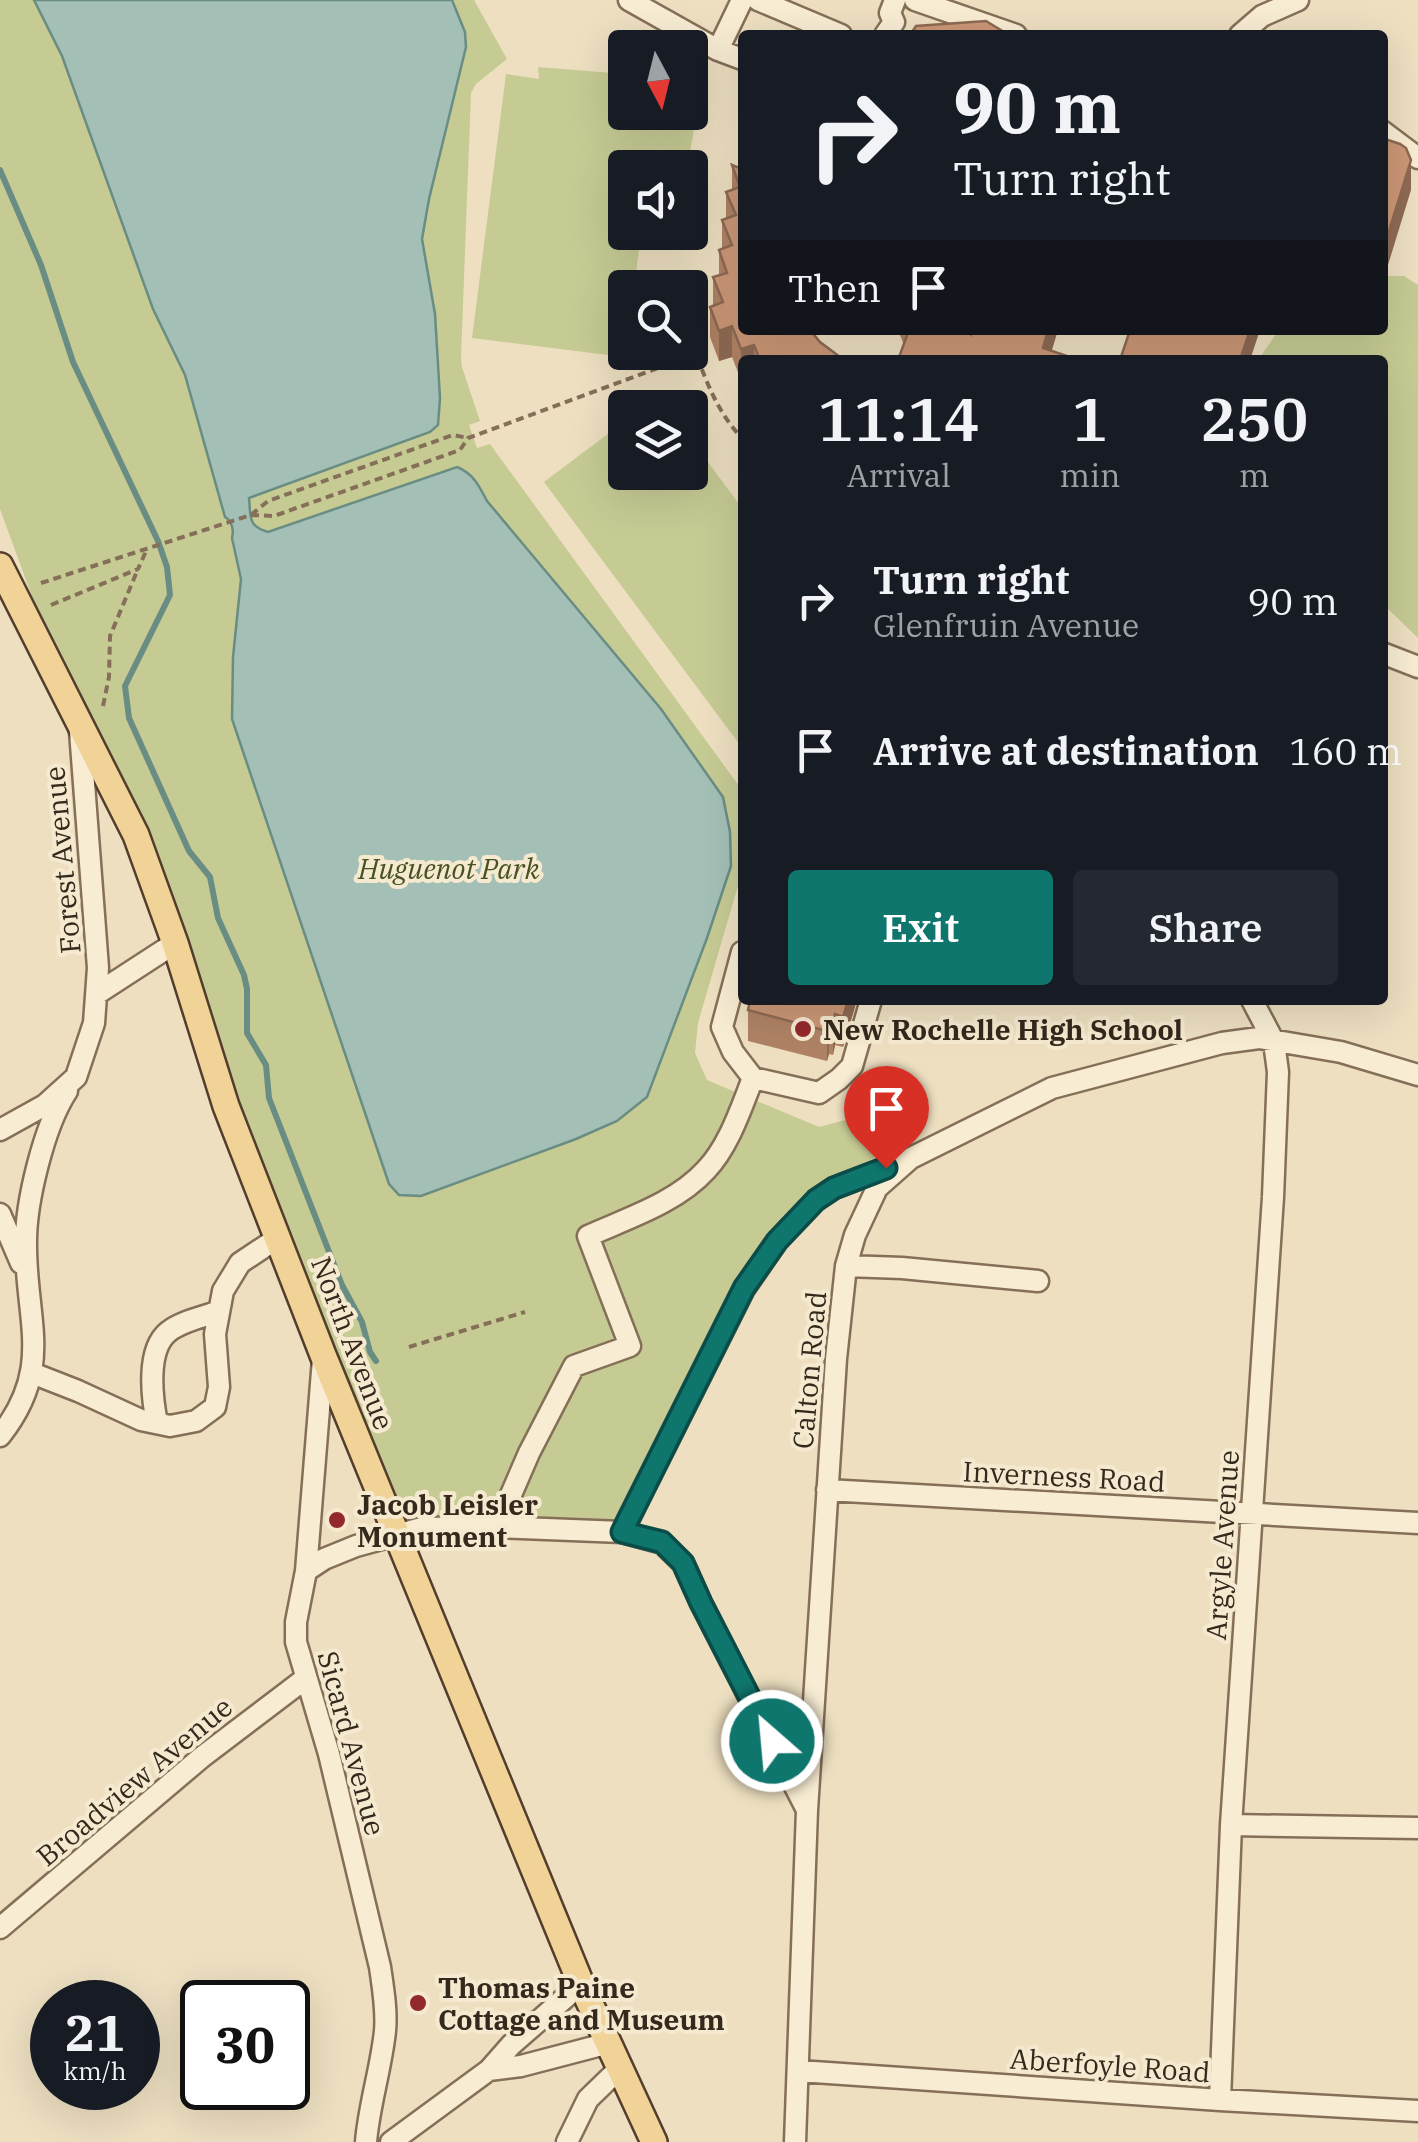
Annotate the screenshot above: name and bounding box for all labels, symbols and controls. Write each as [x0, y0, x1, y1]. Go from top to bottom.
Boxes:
north arrow [608, 30, 708, 130]
map controls [608, 30, 708, 490]
text: 90 m [953, 61, 1121, 152]
icon: right [788, 70, 918, 200]
text: Turn right [953, 149, 1171, 207]
button: sound [608, 150, 708, 250]
icon: arrive [901, 260, 956, 315]
text: Then [788, 263, 881, 312]
button: search [608, 270, 708, 370]
text: 11:14 [818, 379, 980, 458]
text: 1 [1072, 379, 1108, 458]
text: 250 [1200, 379, 1308, 458]
button: layers [608, 390, 708, 490]
text: Arrival [847, 454, 951, 496]
text: min [1059, 454, 1120, 496]
text: m [1239, 454, 1269, 496]
text: Turn right [873, 555, 1069, 604]
icon: right [788, 573, 843, 628]
text: 90 m [1247, 576, 1338, 625]
text: Glenfruin Avenue [873, 604, 1139, 646]
icon: arrive [788, 723, 843, 778]
text: Arrive at destination [873, 726, 1259, 775]
text: 160 m [1289, 726, 1402, 775]
street label: Forest Avenue [35, 765, 89, 955]
park label: Huguenot Park [357, 850, 540, 887]
button: Exit [788, 870, 1053, 985]
button: Share [1073, 870, 1338, 985]
place label: New Rochelle High School [823, 1011, 1183, 1048]
marker: New Rochelle High School [792, 1018, 814, 1040]
pin [844, 1066, 929, 1169]
icon: arrive [859, 1081, 914, 1136]
street label: North Avenue [303, 1251, 403, 1435]
street label: Calton Road [784, 1289, 834, 1451]
street label: Argyle Avenue [1197, 1449, 1247, 1641]
street label: Inverness Road [962, 1452, 1166, 1500]
place label: Jacob Leisler Monument [357, 1486, 538, 1555]
marker: Jacob Leisler Monument [326, 1509, 348, 1531]
street label: Sicard Avenue [310, 1647, 394, 1839]
street label: Broadview Avenue [28, 1688, 240, 1874]
position arrow [720, 1689, 824, 1793]
place label: Thomas Paine Cottage and Museum [438, 1969, 725, 2038]
speed limit sign: 30 [180, 1980, 310, 2110]
marker: Thomas Paine Cottage and Museum [407, 1992, 429, 2014]
text: 21 [65, 2000, 125, 2065]
street label: Aberfoyle Road [1009, 2040, 1211, 2090]
text: km/h [63, 2054, 127, 2087]

